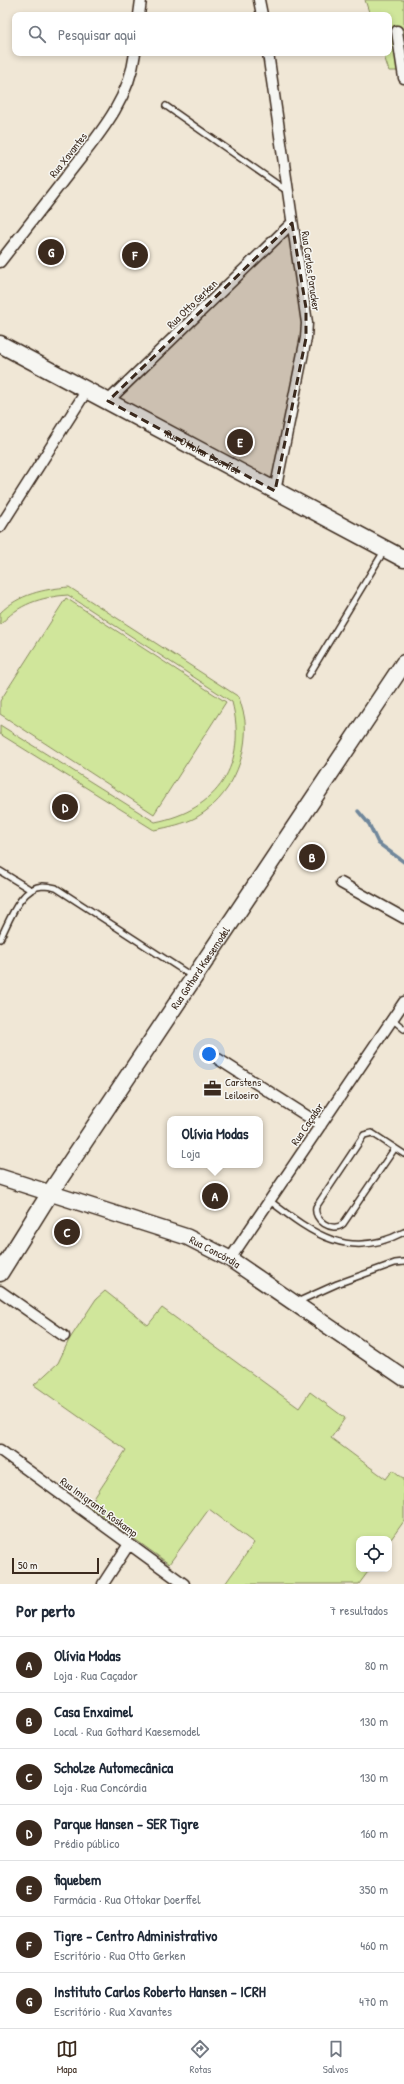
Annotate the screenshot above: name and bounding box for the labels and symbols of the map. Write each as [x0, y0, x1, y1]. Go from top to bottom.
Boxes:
street label: Rua Xavantes [46, 130, 90, 180]
street label: Rua Carlos Parucker [298, 230, 324, 313]
pin: G [38, 237, 64, 267]
pin: F [122, 240, 148, 270]
street label: Rua Otto Gerken [164, 276, 220, 332]
street label: Rua Ottokar Doerffel [163, 426, 241, 477]
pin: E [227, 427, 253, 457]
pin: D [52, 792, 78, 822]
pin: B [299, 842, 325, 872]
street label: Rua Gothard Kaesemodel [168, 924, 233, 1012]
your location [199, 1044, 219, 1064]
place label: Carstens Leiloeiro [225, 1075, 261, 1102]
office icon: Carstens Leiloeiro [202, 1078, 222, 1098]
street label: Rua Caçador [288, 1100, 327, 1148]
pin: A [202, 1181, 228, 1211]
pin: C [54, 1217, 80, 1247]
street label: Rua Concórdia [187, 1232, 244, 1271]
street label: Rua Imigrante Roskamp [57, 1474, 141, 1540]
scale bar [12, 1556, 99, 1575]

